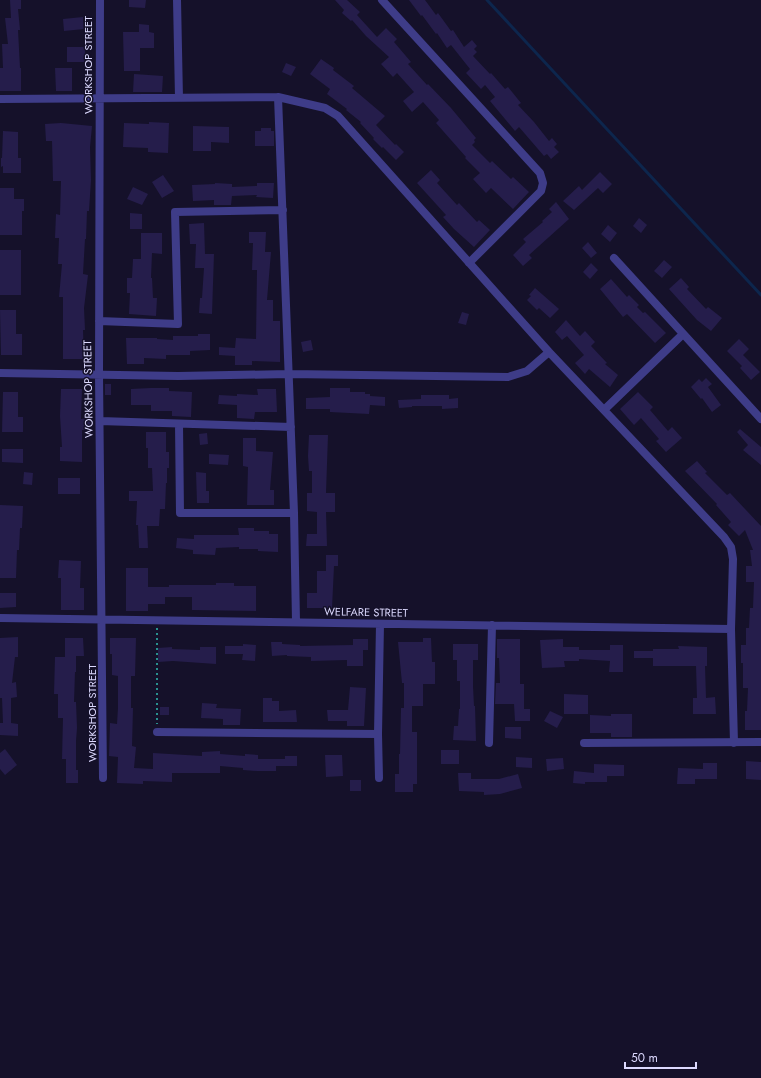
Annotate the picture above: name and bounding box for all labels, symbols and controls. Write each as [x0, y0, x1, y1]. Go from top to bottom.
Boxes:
street label: WORKSHOP STREET [80, 16, 96, 114]
street label: WORKSHOP STREET [79, 340, 97, 438]
street label: WELFARE STREET [324, 603, 408, 621]
street label: WORKSHOP STREET [84, 664, 100, 762]
scale bar [625, 1044, 696, 1070]
text: 50 m [631, 1049, 658, 1067]

